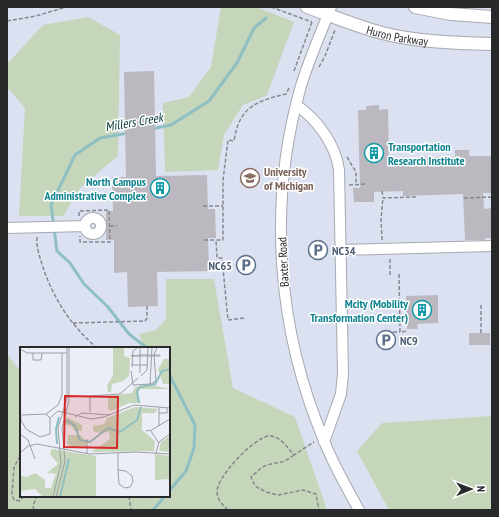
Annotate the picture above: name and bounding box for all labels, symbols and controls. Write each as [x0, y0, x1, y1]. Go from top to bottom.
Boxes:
street label: Huron Parkway [365, 21, 429, 48]
water label: Millers Creek [104, 108, 166, 135]
place label: Transportation Research Institute [388, 139, 465, 168]
building icon: Transportation Research Institute [363, 142, 385, 164]
place label: University of Michigan [264, 164, 314, 193]
school or university icon: University of Michigan [239, 167, 261, 189]
place label: North Campus Administrative Complex [43, 174, 147, 203]
building icon: North Campus Administrative Complex [149, 177, 171, 199]
street label: Baxter Road [274, 237, 292, 287]
parking icon: NC34 [307, 239, 329, 261]
place label: NC34 [332, 243, 356, 258]
parking icon: NC65 [235, 254, 257, 276]
place label: NC65 [209, 258, 232, 273]
place label: Mcity (Mobility Transformation Center) [310, 296, 408, 325]
building icon: Mcity (Mobility Transformation Center) [411, 299, 433, 321]
parking icon: NC9 [375, 329, 397, 351]
place label: NC9 [400, 333, 418, 348]
inset map [20, 347, 170, 497]
north arrow [451, 469, 491, 509]
text: N [474, 486, 488, 492]

